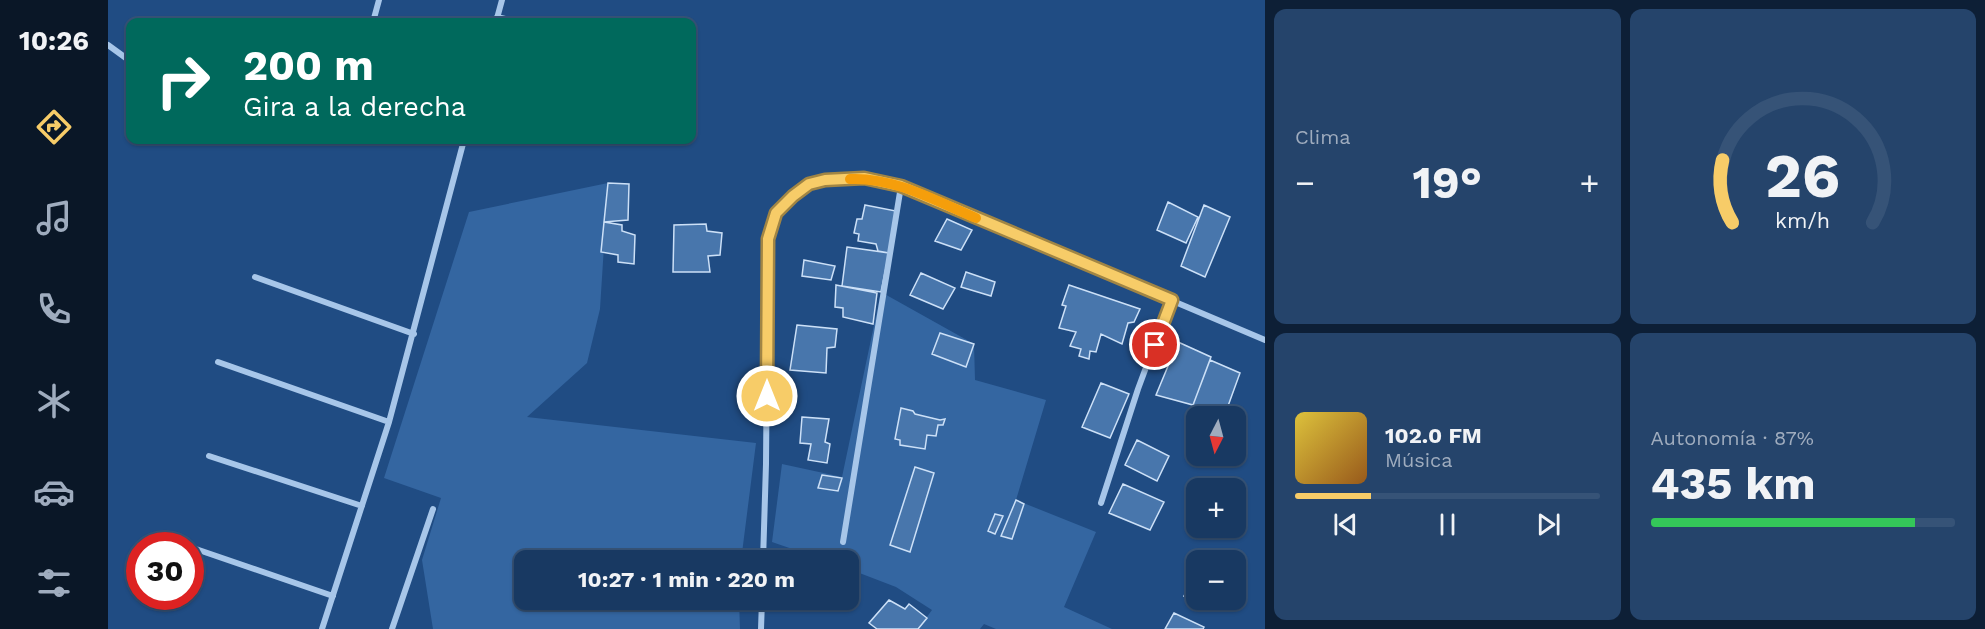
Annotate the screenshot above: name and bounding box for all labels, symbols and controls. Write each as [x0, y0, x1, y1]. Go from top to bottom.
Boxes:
text: 10:26 [19, 25, 89, 57]
text: 200 m [243, 41, 374, 90]
icon: right [144, 42, 222, 120]
text: Gira a la derecha [243, 91, 466, 123]
icon: directions [33, 106, 75, 148]
text: Clima [1295, 125, 1351, 149]
text: 26 [1765, 139, 1841, 212]
text: 19° [1413, 156, 1482, 209]
text: − [1295, 163, 1315, 202]
text: + [1580, 163, 1599, 202]
icon: music [33, 197, 75, 239]
text: km/h [1775, 209, 1830, 234]
icon: phone [33, 288, 75, 330]
pin [1129, 319, 1180, 370]
icon: arrive [1138, 328, 1171, 361]
position arrow [735, 364, 799, 428]
icon: climate [33, 380, 75, 422]
north arrow [1186, 406, 1246, 466]
map controls [1186, 406, 1246, 610]
text: 102.0 FM [1385, 423, 1482, 448]
text: Autonomía · 87% [1651, 426, 1814, 450]
text: Música [1385, 448, 1453, 472]
text: 435 km [1651, 457, 1816, 510]
icon: car [33, 471, 75, 513]
button: + [1186, 478, 1246, 538]
icon: previous [1329, 508, 1362, 541]
icon: pause [1431, 508, 1464, 541]
icon: next [1532, 508, 1565, 541]
speed limit sign: 30 [126, 532, 204, 610]
button: − [1186, 550, 1246, 610]
icon: filters [33, 562, 75, 604]
text: 10:27 · 1 min · 220 m [578, 567, 795, 592]

